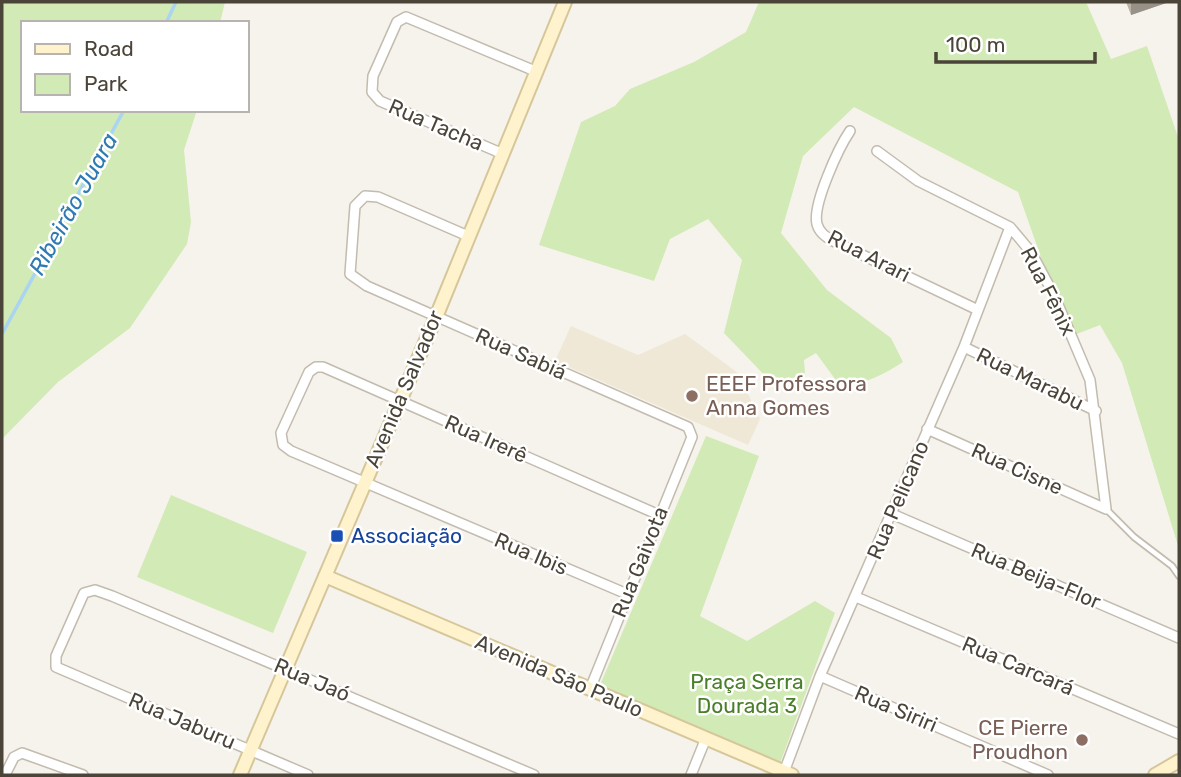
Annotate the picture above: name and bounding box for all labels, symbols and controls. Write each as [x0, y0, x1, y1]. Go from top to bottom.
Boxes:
legend [21, 21, 248, 112]
scale bar [936, 21, 1095, 65]
text: 100 m [946, 32, 1005, 57]
text: Road [84, 36, 134, 61]
text: Park [84, 71, 128, 96]
street label: Rua Tacha [385, 93, 487, 156]
water label: Ribeirão Juara [22, 128, 124, 280]
street label: Rua Arari [824, 224, 915, 287]
street label: Rua Fênix [1016, 242, 1081, 339]
street label: Avenida Salvador [359, 306, 448, 471]
street label: Rua Sabiá [472, 322, 571, 385]
street label: Rua Marabu [973, 342, 1088, 415]
place label: EEEF Professora Anna Gomes [706, 371, 867, 420]
marker: EEEF Professora Anna Gomes [684, 388, 700, 404]
street label: Rua Irerê [441, 409, 531, 468]
street label: Rua Pelicano [861, 437, 934, 563]
street label: Rua Cisne [968, 437, 1067, 500]
street label: Rua Gaivota [606, 503, 673, 621]
place label: Associação [351, 523, 462, 548]
street label: Rua Ibis [491, 527, 572, 580]
marker: Associação [329, 528, 345, 544]
street label: Rua Beija-Flor [968, 537, 1105, 614]
street label: Avenida São Paulo [471, 629, 647, 722]
street label: Rua Carcará [959, 631, 1078, 700]
street label: Rua Jaó [270, 652, 354, 707]
park label: Praça Serra Dourada 3 [690, 669, 804, 718]
street label: Rua Siriri [851, 680, 941, 737]
street label: Rua Jaburu [125, 687, 239, 754]
place label: CE Pierre Proudhon [972, 715, 1068, 764]
marker: CE Pierre Proudhon [1074, 732, 1090, 748]

